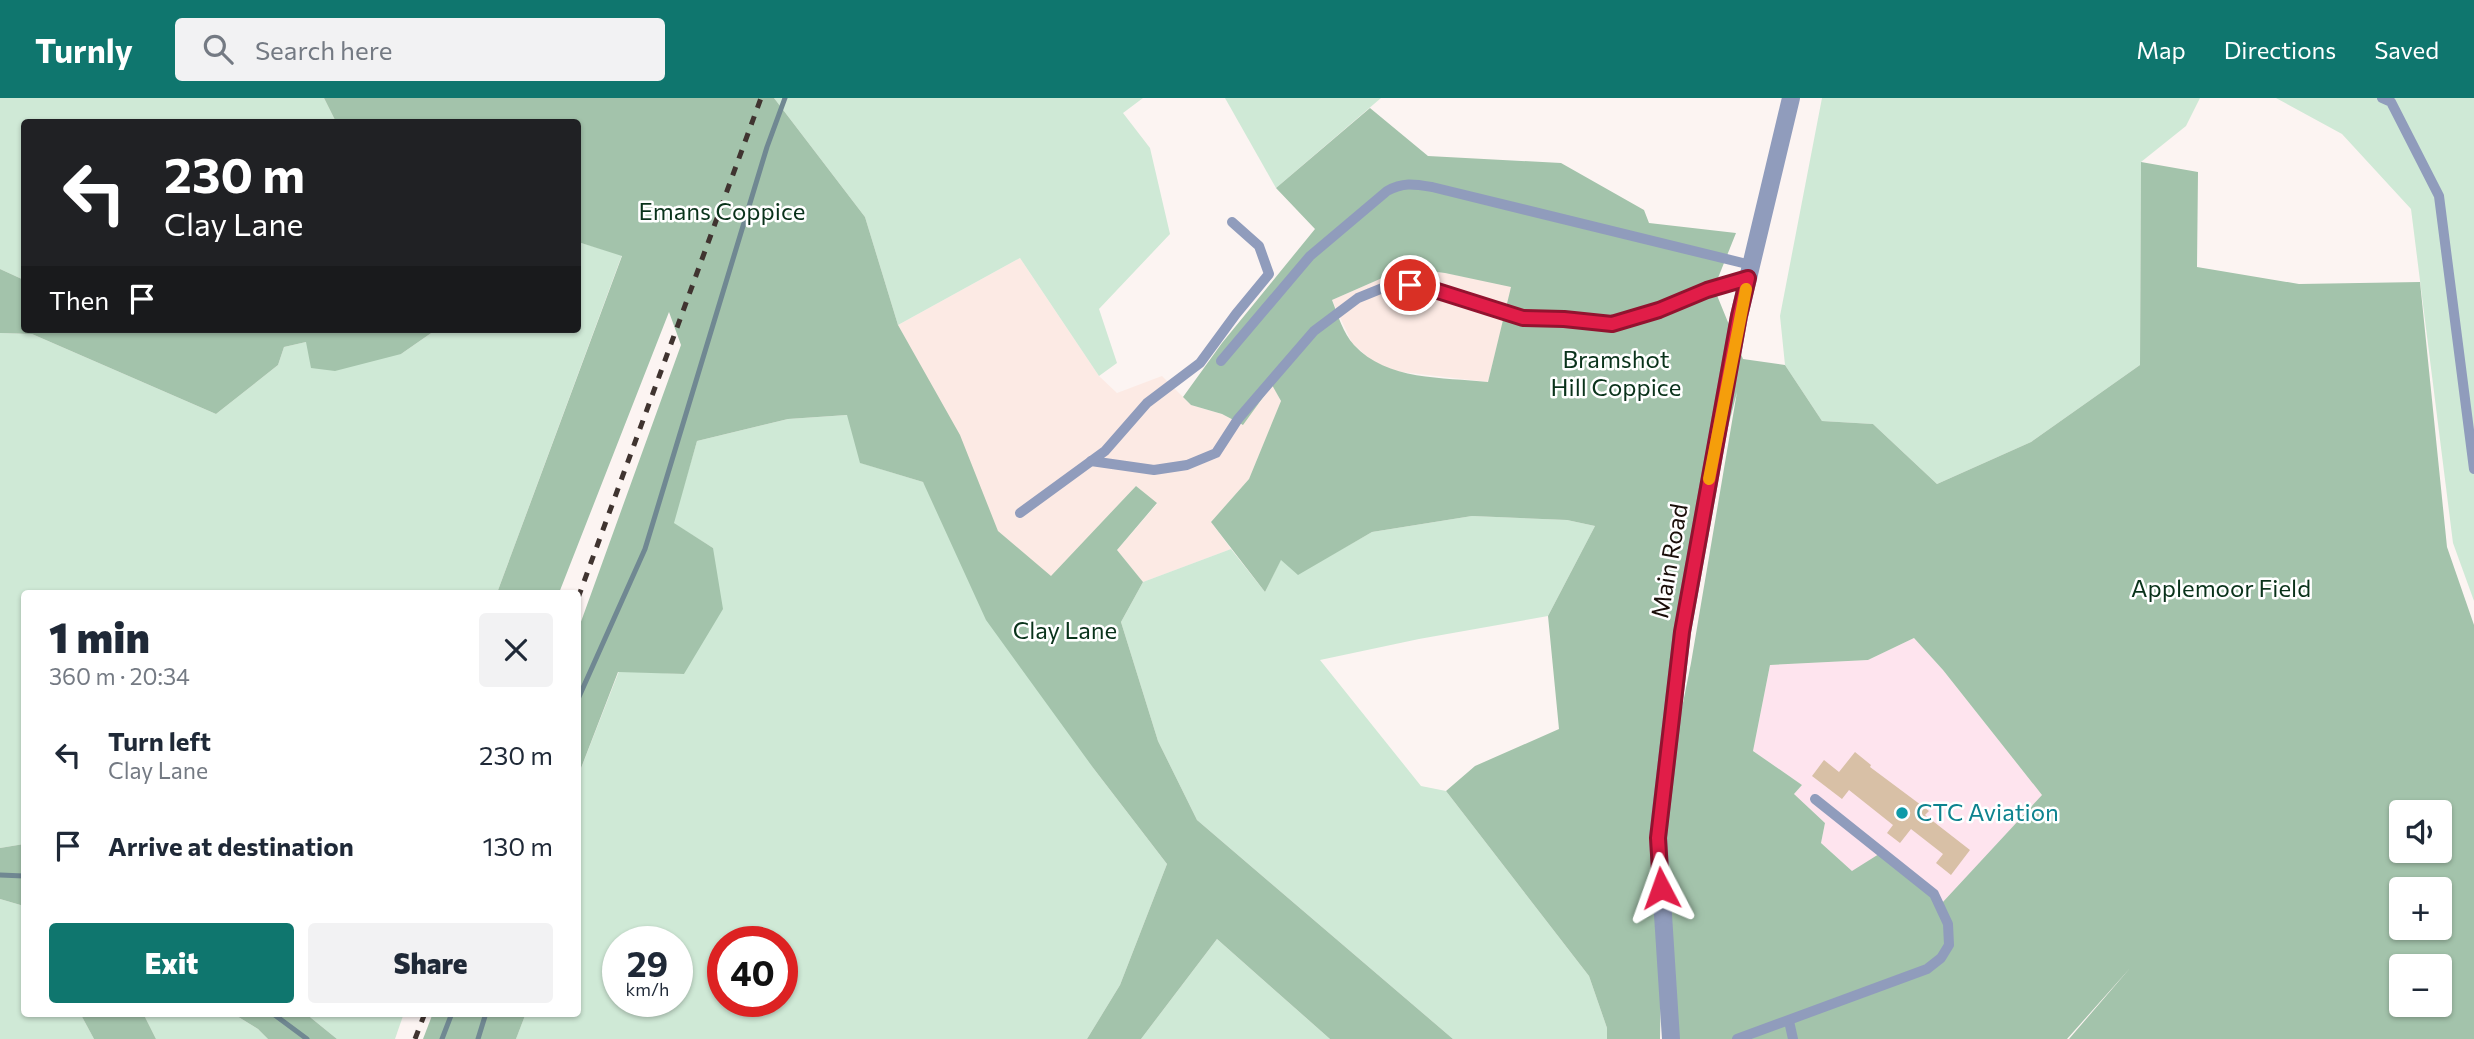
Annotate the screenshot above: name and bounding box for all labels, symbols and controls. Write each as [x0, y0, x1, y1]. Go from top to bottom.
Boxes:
search box [175, 18, 665, 81]
text: Turnly [35, 29, 133, 70]
icon: search [199, 30, 237, 68]
text: Search here [255, 34, 392, 65]
text: Map [2136, 35, 2186, 64]
text: Directions [2224, 35, 2336, 64]
text: Saved [2374, 35, 2439, 64]
text: 230 m [164, 143, 305, 203]
icon: left [49, 147, 140, 238]
park label: Emans Coppice [639, 196, 805, 225]
text: Clay Lane [164, 203, 303, 243]
pin [1380, 255, 1440, 315]
icon: arrive [1391, 266, 1429, 304]
icon: arrive [123, 280, 161, 318]
text: Then [49, 284, 109, 315]
park label: Bramshot Hill Coppice [1551, 344, 1681, 401]
street label: Main Road [1644, 501, 1693, 620]
park label: Applemoor Field [2131, 573, 2311, 602]
text: 1 min [49, 610, 150, 662]
button: close [479, 613, 553, 687]
park label: Clay Lane [1013, 615, 1117, 644]
text: 360 m · 20:34 [49, 662, 190, 690]
text: Turn left [108, 725, 211, 756]
icon: left [49, 736, 87, 774]
text: 230 m [479, 739, 553, 770]
text: Clay Lane [108, 756, 208, 784]
place label: CTC Aviation [1916, 797, 2059, 826]
map controls [2389, 800, 2452, 1017]
button: sound [2389, 800, 2452, 863]
marker: CTC Aviation [1894, 805, 1910, 821]
icon: arrive [49, 827, 87, 865]
text: Arrive at destination [108, 830, 354, 861]
text: 130 m [482, 830, 553, 861]
position arrow [1624, 851, 1698, 925]
button: + [2389, 877, 2452, 940]
button: Exit [49, 923, 294, 1003]
button: Share [308, 923, 553, 1003]
speed limit sign: 40 [707, 926, 798, 1017]
text: 29 [627, 941, 668, 984]
button: − [2389, 954, 2452, 1017]
text: km/h [626, 978, 669, 1000]

